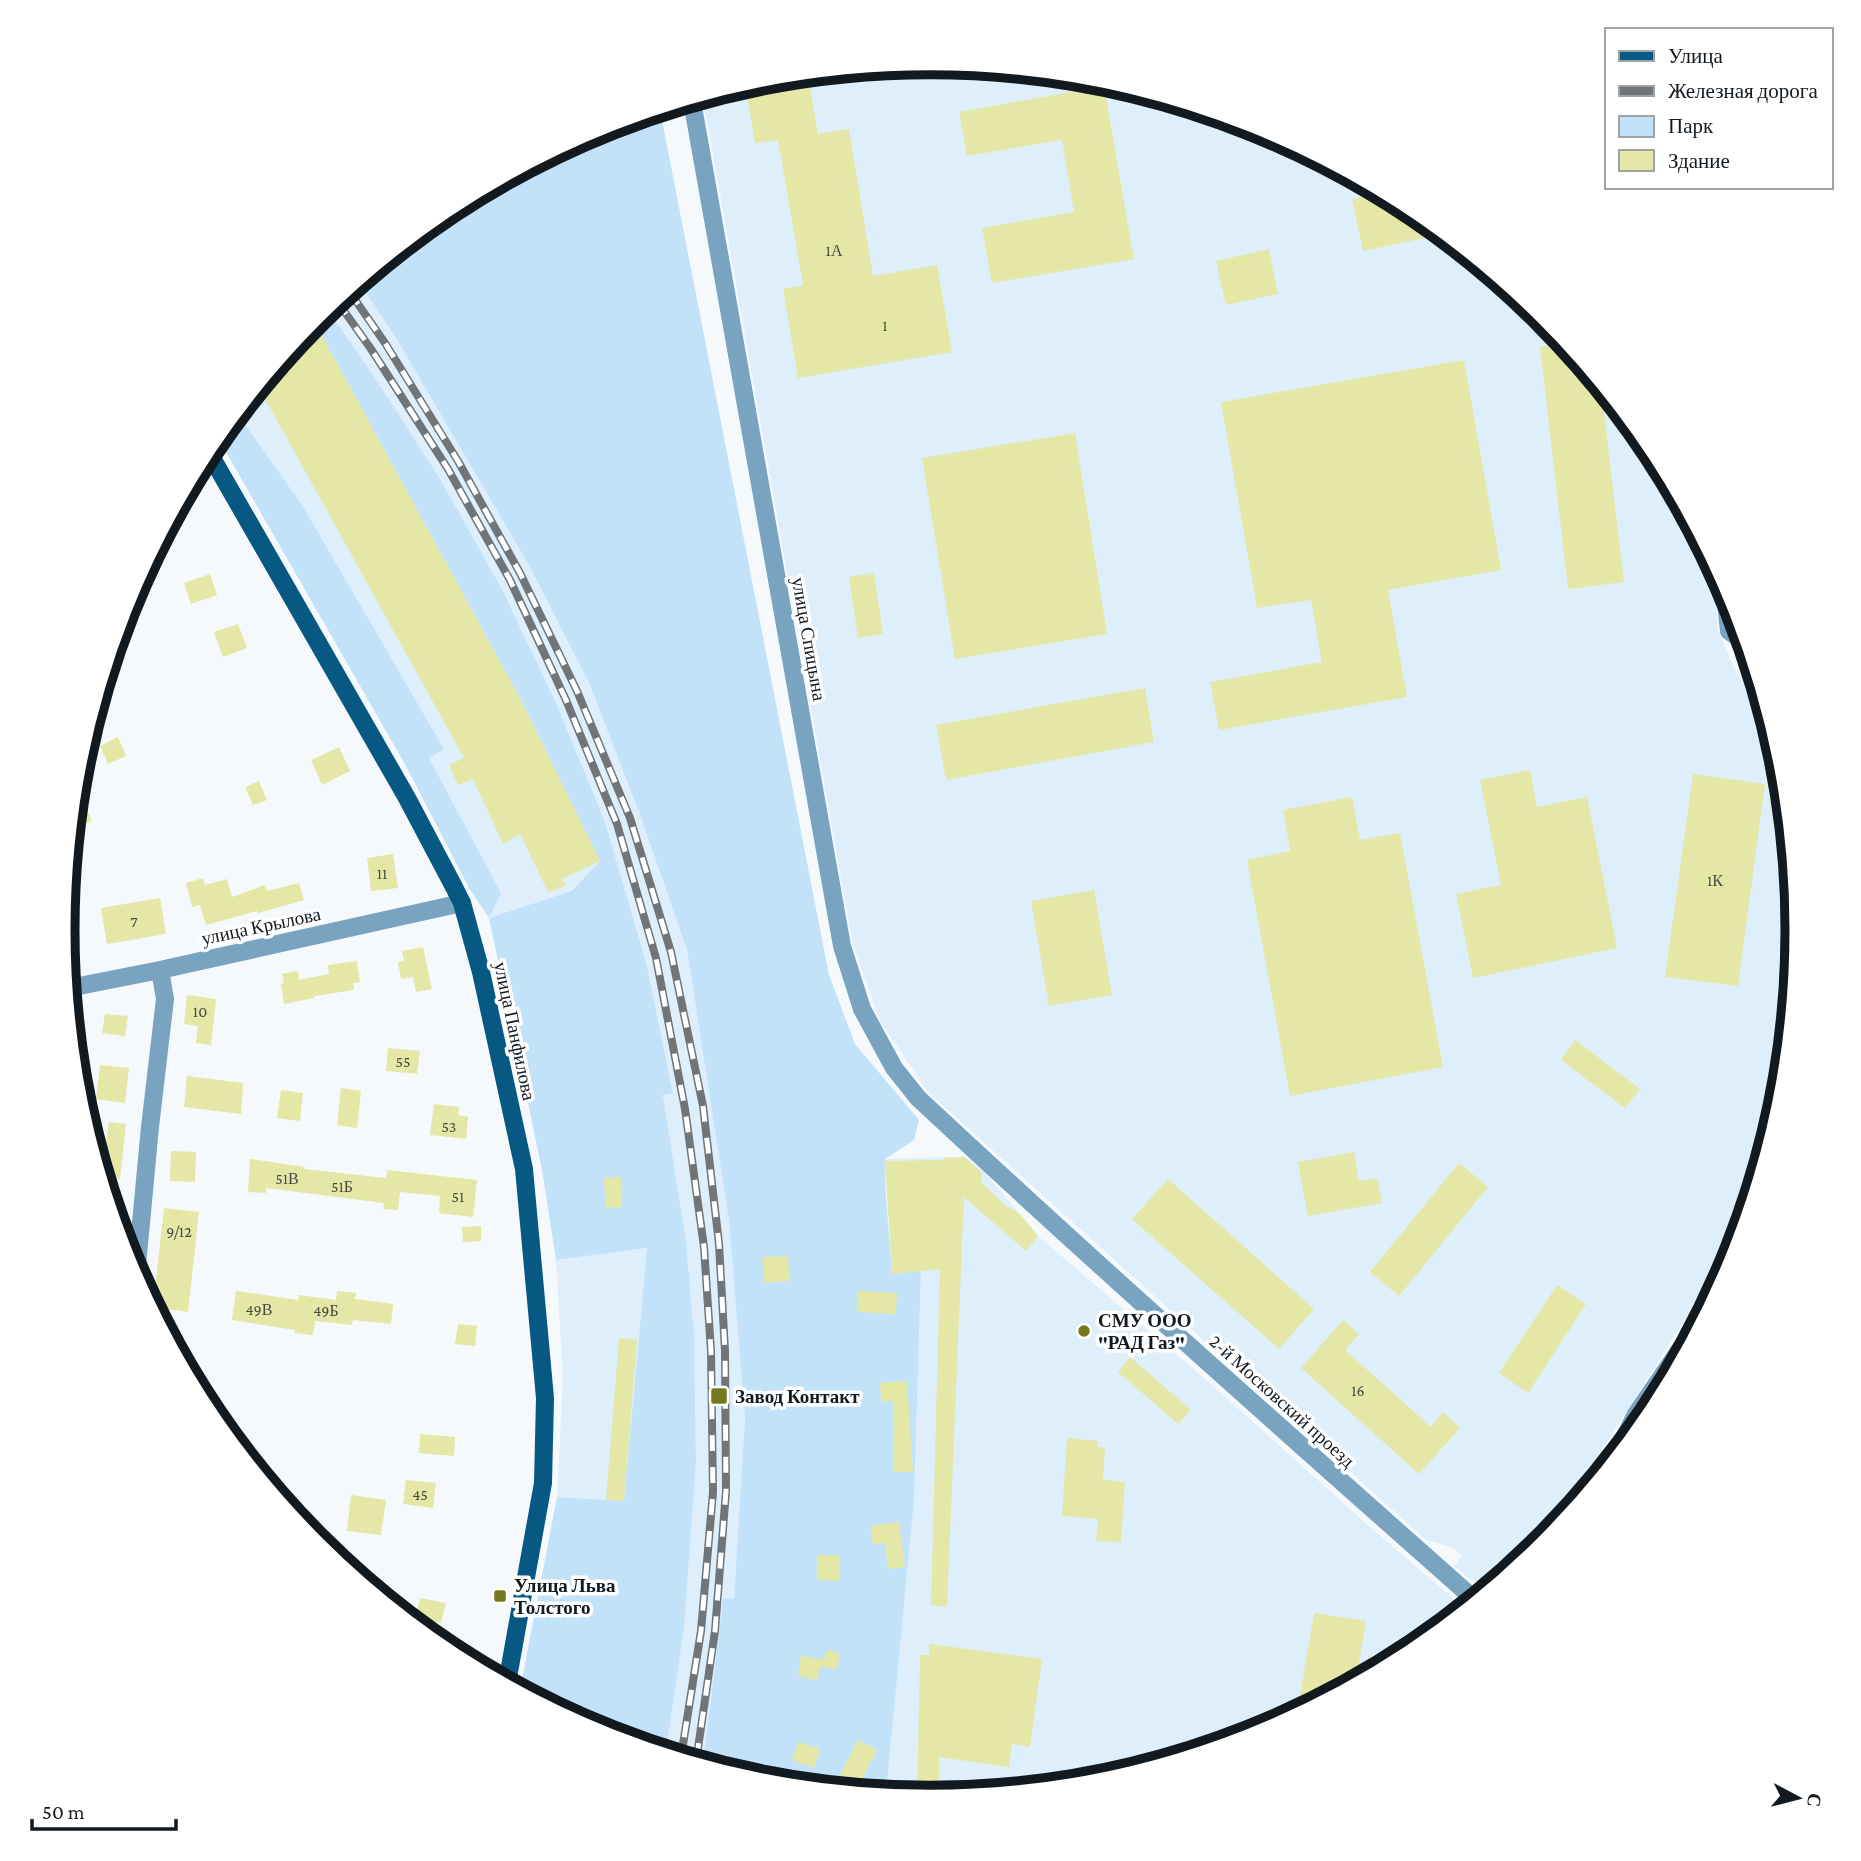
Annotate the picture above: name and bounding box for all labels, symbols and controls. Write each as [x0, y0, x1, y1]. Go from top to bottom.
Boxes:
legend [1605, 28, 1833, 189]
text: Улица [1668, 44, 1723, 68]
text: Железная дорога [1668, 79, 1818, 103]
text: Парк [1668, 114, 1714, 138]
text: Здание [1668, 149, 1730, 173]
house number: 1А [826, 242, 843, 259]
house number: 1 [882, 317, 888, 334]
street label: улица Спицына [788, 576, 830, 703]
house number: 11 [377, 865, 387, 882]
house number: 1К [1707, 872, 1723, 889]
street label: улица Крылова [199, 903, 323, 949]
house number: 7 [130, 913, 138, 930]
street label: улица Панфилова [490, 960, 540, 1103]
house number: 10 [193, 1003, 207, 1020]
house number: 55 [396, 1053, 410, 1070]
house number: 53 [442, 1118, 456, 1135]
house number: 51В [275, 1170, 299, 1187]
house number: 51Б [331, 1178, 353, 1195]
house number: 51 [452, 1188, 464, 1205]
house number: 9/12 [166, 1223, 192, 1240]
house number: 49В [246, 1301, 272, 1318]
house number: 49Б [313, 1302, 339, 1319]
place label: СМУ ООО "РАД Газ" [1098, 1310, 1192, 1353]
marker: СМУ ООО "РАД Газ" [1076, 1323, 1092, 1339]
street label: 2-й Московский проезд [1205, 1330, 1359, 1472]
house number: 16 [1351, 1382, 1365, 1399]
marker: Завод Контакт [709, 1386, 729, 1406]
place label: Завод Контакт [735, 1386, 860, 1407]
house number: 45 [412, 1486, 428, 1503]
place label: Улица Льва Толстого [514, 1575, 616, 1618]
marker: Улица Льва Толстого [492, 1588, 508, 1604]
north arrow [1763, 1763, 1833, 1833]
scale bar [32, 1787, 175, 1831]
text: С [1803, 1792, 1826, 1808]
text: 50 m [42, 1800, 85, 1824]

